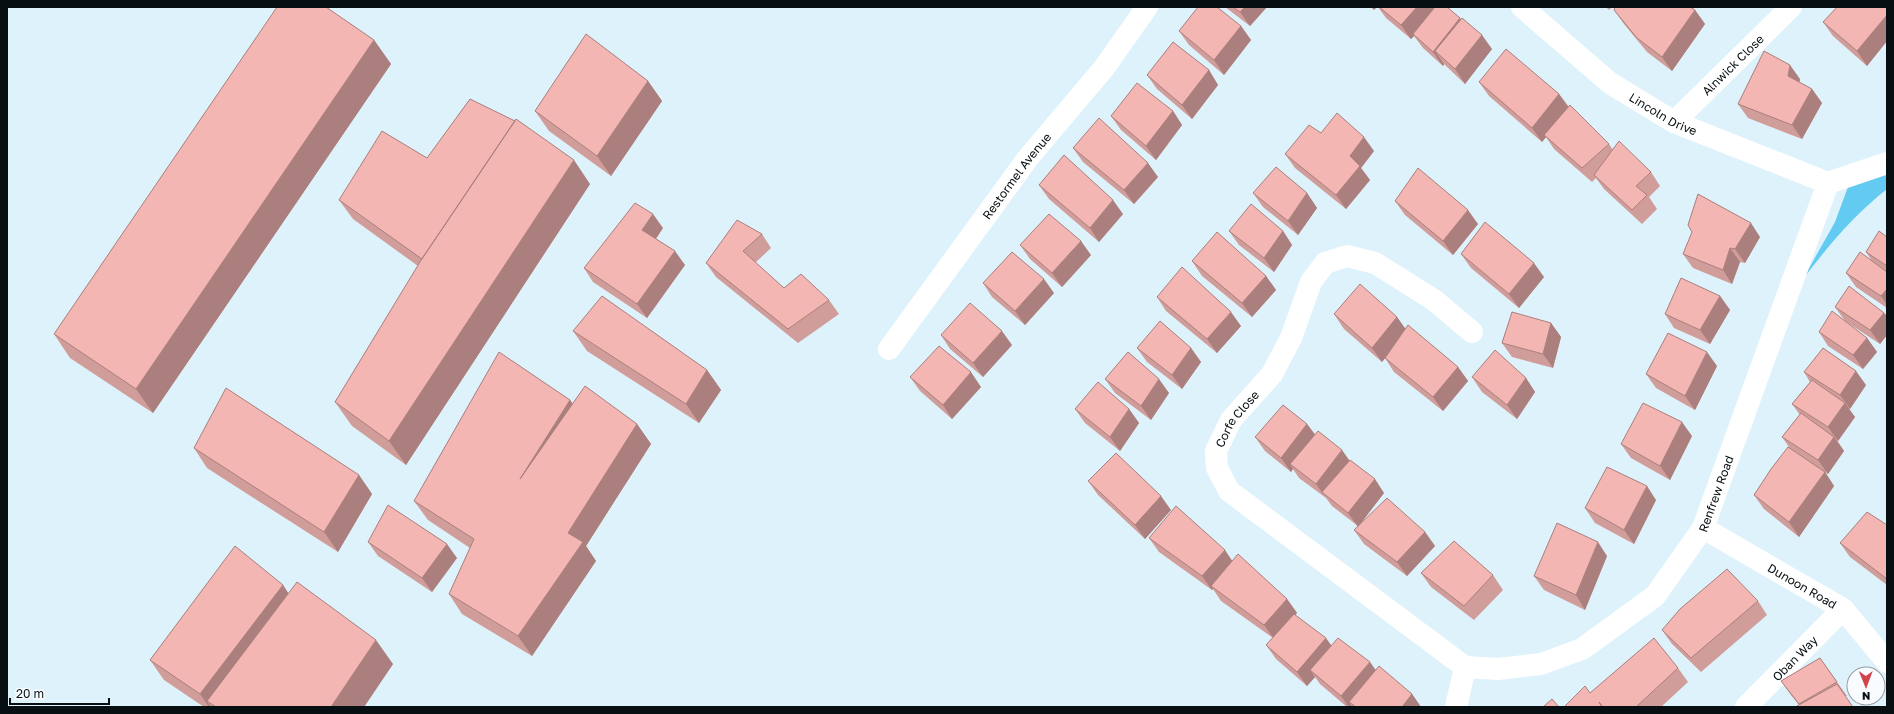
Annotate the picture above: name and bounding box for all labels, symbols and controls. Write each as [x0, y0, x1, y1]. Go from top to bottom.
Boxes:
street label: Alnwick Close [1698, 31, 1767, 98]
street label: Lincoln Drive [1627, 89, 1699, 138]
street label: Restormel Avenue [979, 129, 1054, 222]
street label: Corfe Close [1211, 387, 1262, 450]
street label: Renfrew Road [1695, 453, 1736, 534]
street label: Dunoon Road [1765, 560, 1840, 611]
street label: Oban Way [1769, 632, 1820, 684]
north arrow [1846, 666, 1886, 706]
scale bar [10, 680, 109, 706]
text: 20 m [16, 686, 44, 701]
text: N [1862, 690, 1870, 703]

